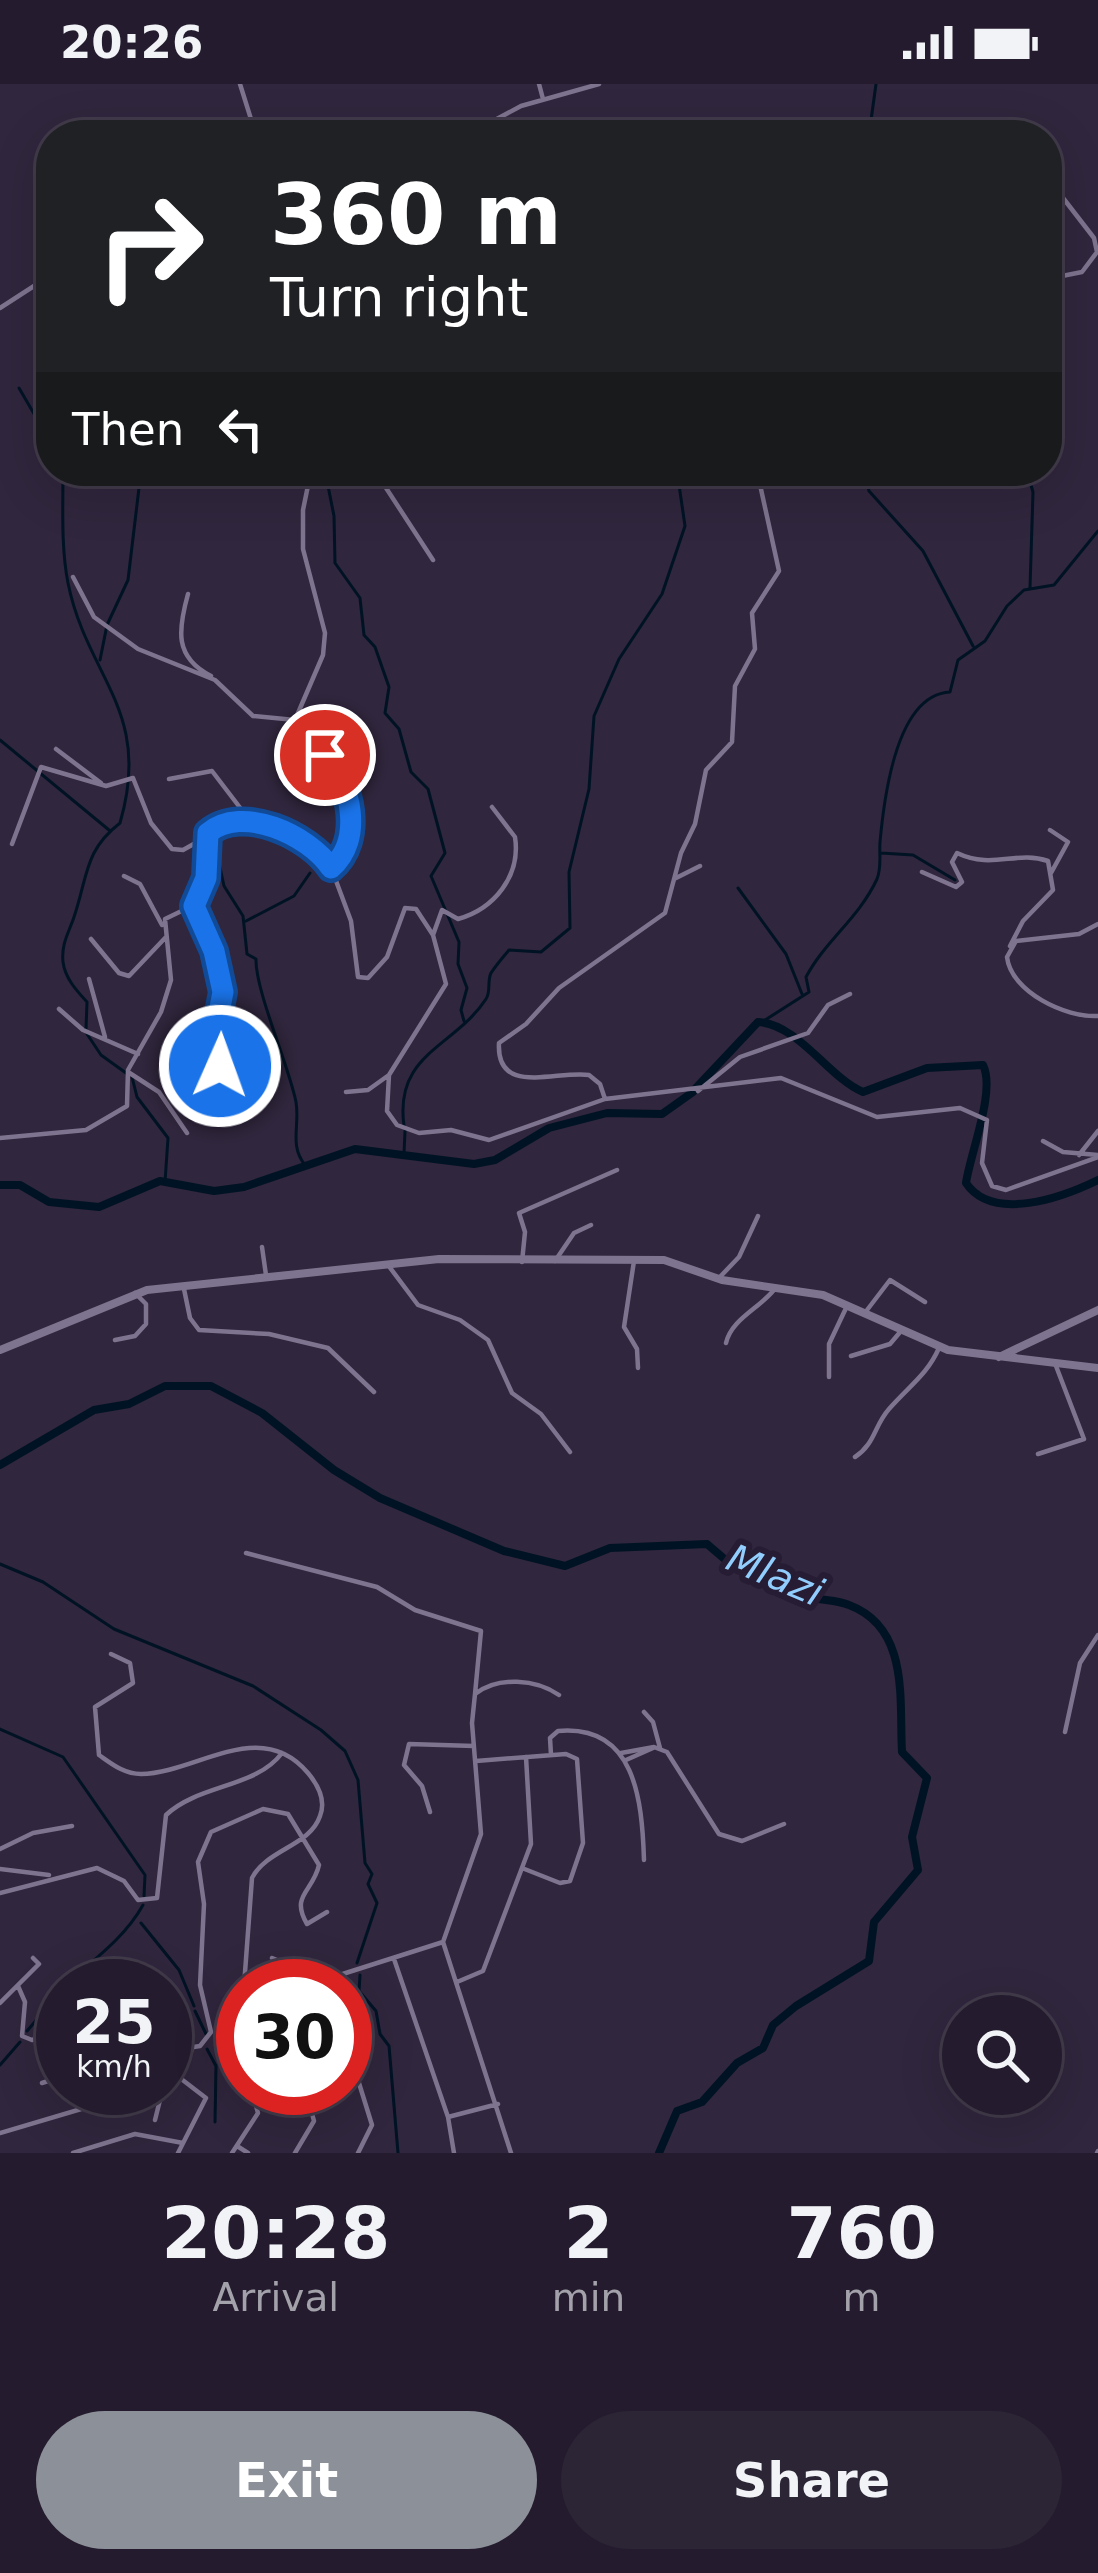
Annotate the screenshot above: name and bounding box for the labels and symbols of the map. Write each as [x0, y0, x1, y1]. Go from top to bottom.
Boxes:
pin [274, 704, 376, 806]
position arrow [157, 1003, 283, 1129]
water label: Mlazi [720, 1535, 830, 1615]
speed limit sign: 30 [216, 1959, 372, 2115]

